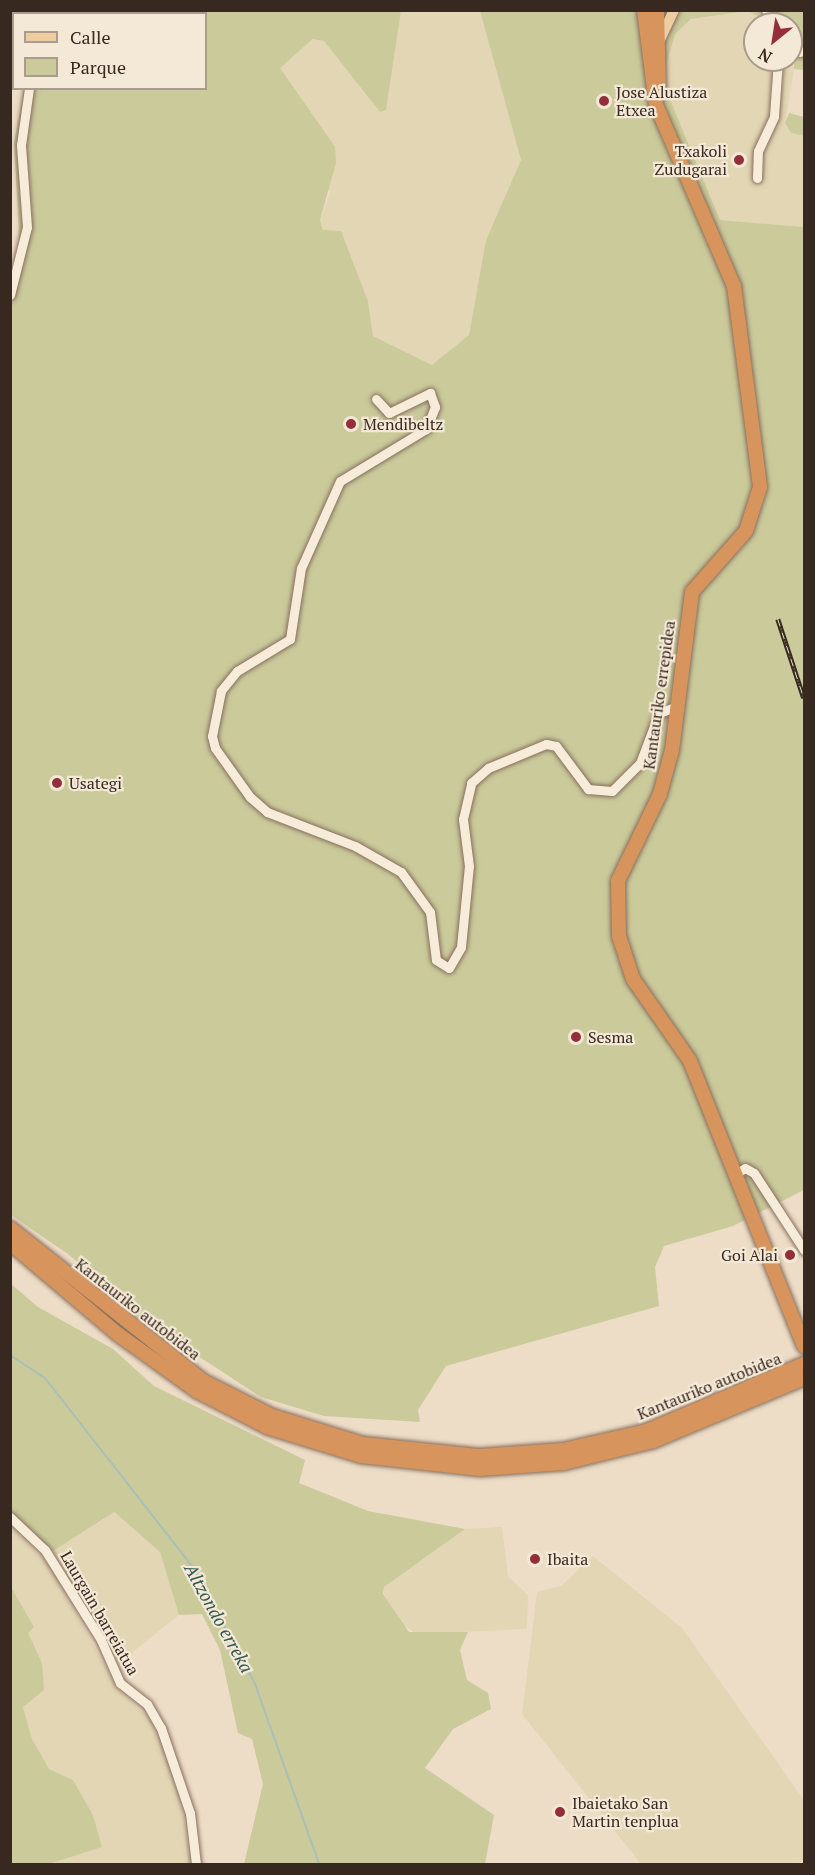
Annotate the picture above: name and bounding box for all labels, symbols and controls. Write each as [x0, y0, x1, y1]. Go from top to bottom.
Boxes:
legend [12, 12, 207, 90]
north arrow [743, 12, 803, 72]
text: Calle [70, 25, 111, 49]
text: N [754, 43, 776, 68]
text: Parque [70, 55, 126, 79]
place label: Jose Alustiza Etxea [616, 82, 708, 120]
marker: Jose Alustiza Etxea [597, 94, 611, 108]
place label: Txakoli Zudugarai [654, 141, 727, 179]
marker: Txakoli Zudugarai [732, 153, 746, 167]
place label: Mendibeltz [363, 414, 443, 434]
marker: Mendibeltz [344, 417, 358, 431]
street label: Kantauriko errepidea [639, 619, 679, 771]
place label: Usategi [69, 773, 122, 793]
marker: Usategi [50, 776, 64, 790]
place label: Sesma [588, 1027, 633, 1047]
marker: Sesma [569, 1030, 583, 1044]
place label: Goi Alai [721, 1245, 778, 1265]
marker: Goi Alai [783, 1248, 797, 1262]
street label: Kantauriko autobidea [72, 1254, 204, 1364]
street label: Kantauriko autobidea [634, 1348, 784, 1424]
street label: Laurgain barreiatua [57, 1548, 143, 1678]
place label: Ibaita [547, 1549, 588, 1569]
marker: Ibaita [528, 1552, 542, 1566]
water label: Altzondo erreka [180, 1560, 258, 1676]
place label: Ibaietako San Martin tenplua [572, 1793, 679, 1831]
marker: Ibaietako San Martin tenplua [553, 1805, 567, 1819]

